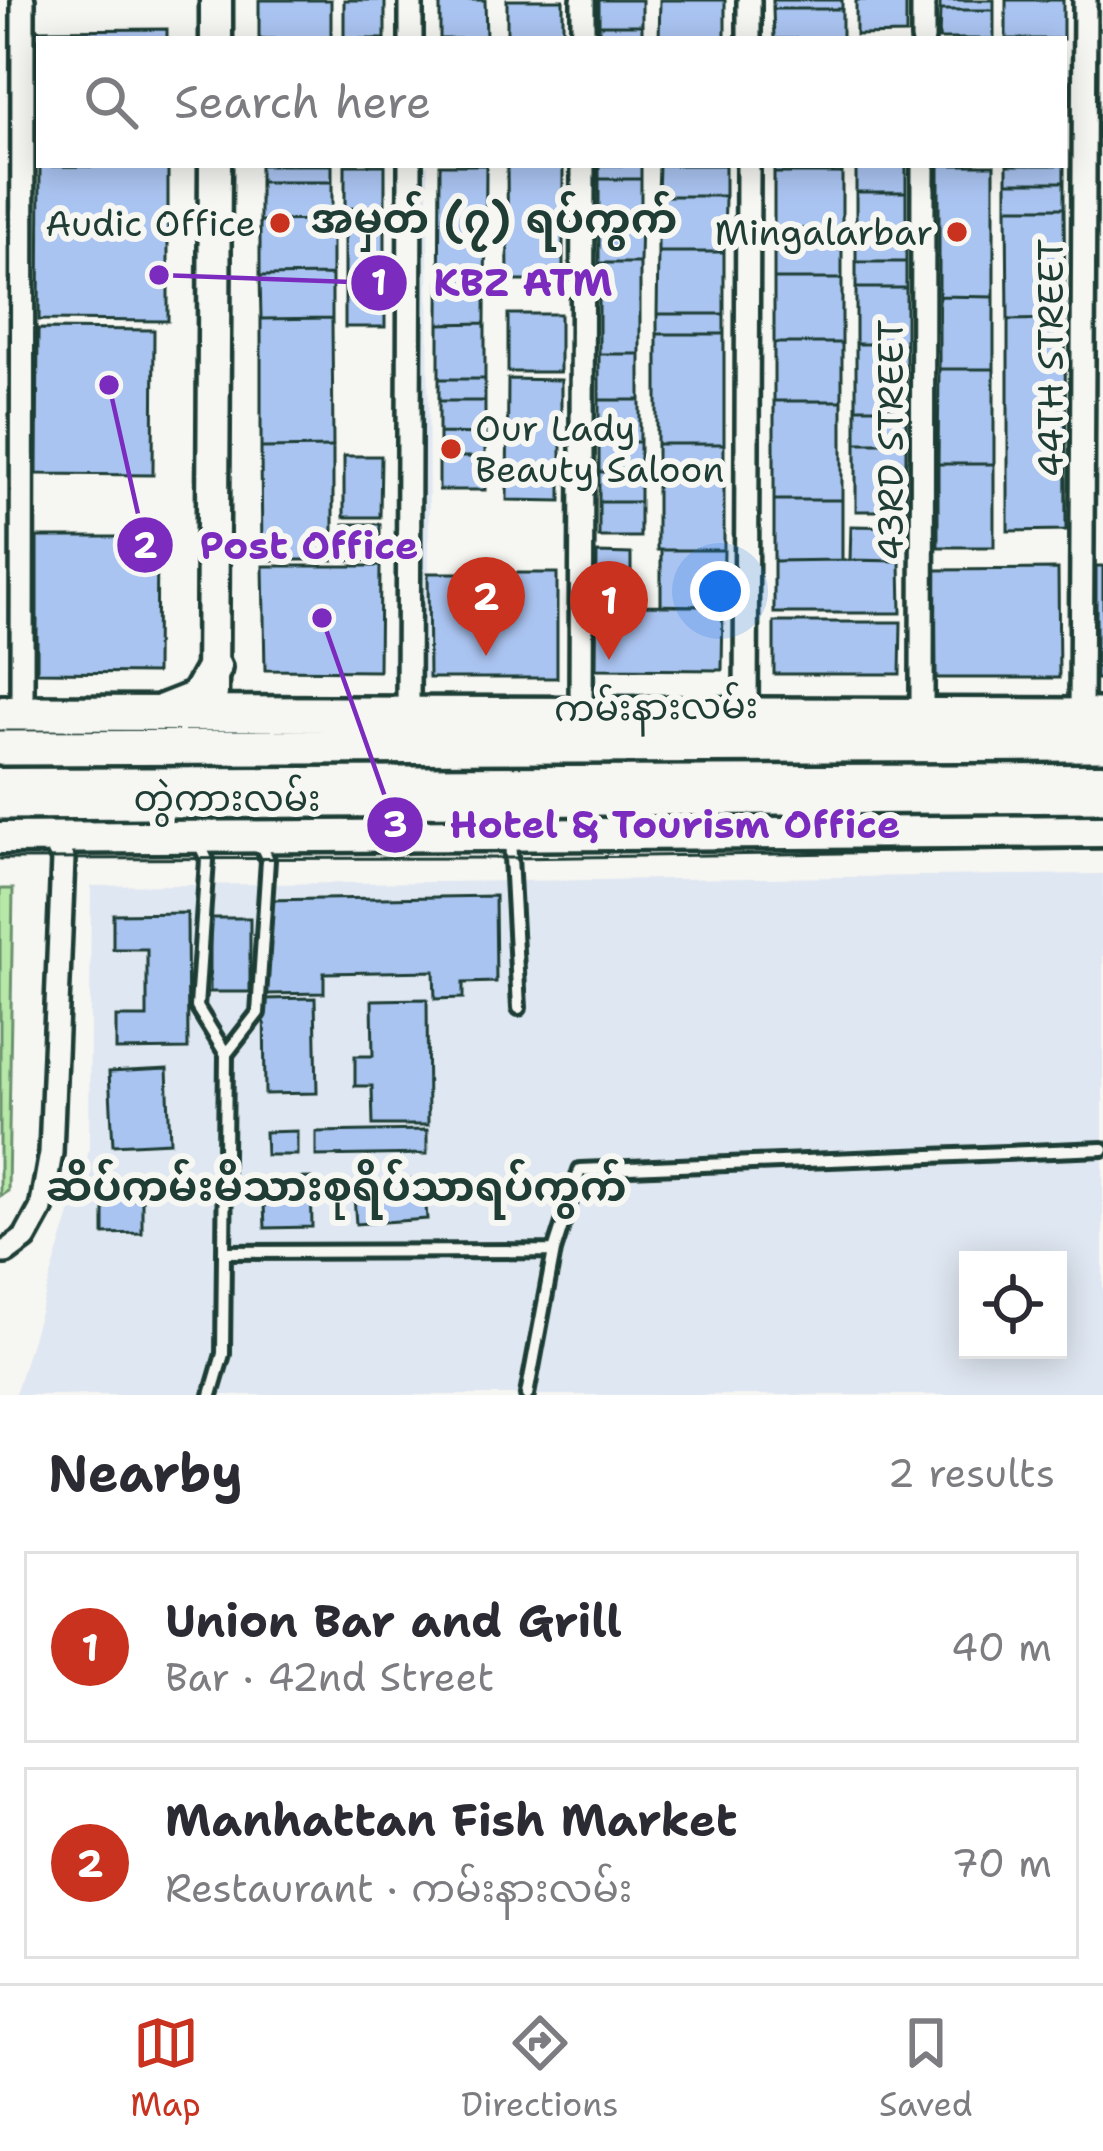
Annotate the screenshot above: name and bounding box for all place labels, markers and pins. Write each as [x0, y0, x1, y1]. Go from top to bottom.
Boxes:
place label: Audic Office [45, 199, 256, 248]
place label: Mingalarbar [714, 208, 933, 257]
marker: Audic Office [267, 210, 293, 236]
marker: Mingalarbar [944, 219, 970, 245]
callout: KBZ ATM [349, 245, 636, 320]
place label: Our Lady Beauty Saloon [475, 404, 724, 494]
marker: Our Lady Beauty Saloon [438, 436, 464, 462]
callout: Post Office [115, 508, 442, 583]
pin: 2 [447, 557, 525, 656]
pin: 1 [570, 561, 648, 660]
callout: Hotel & Tourism Office [365, 787, 924, 862]

